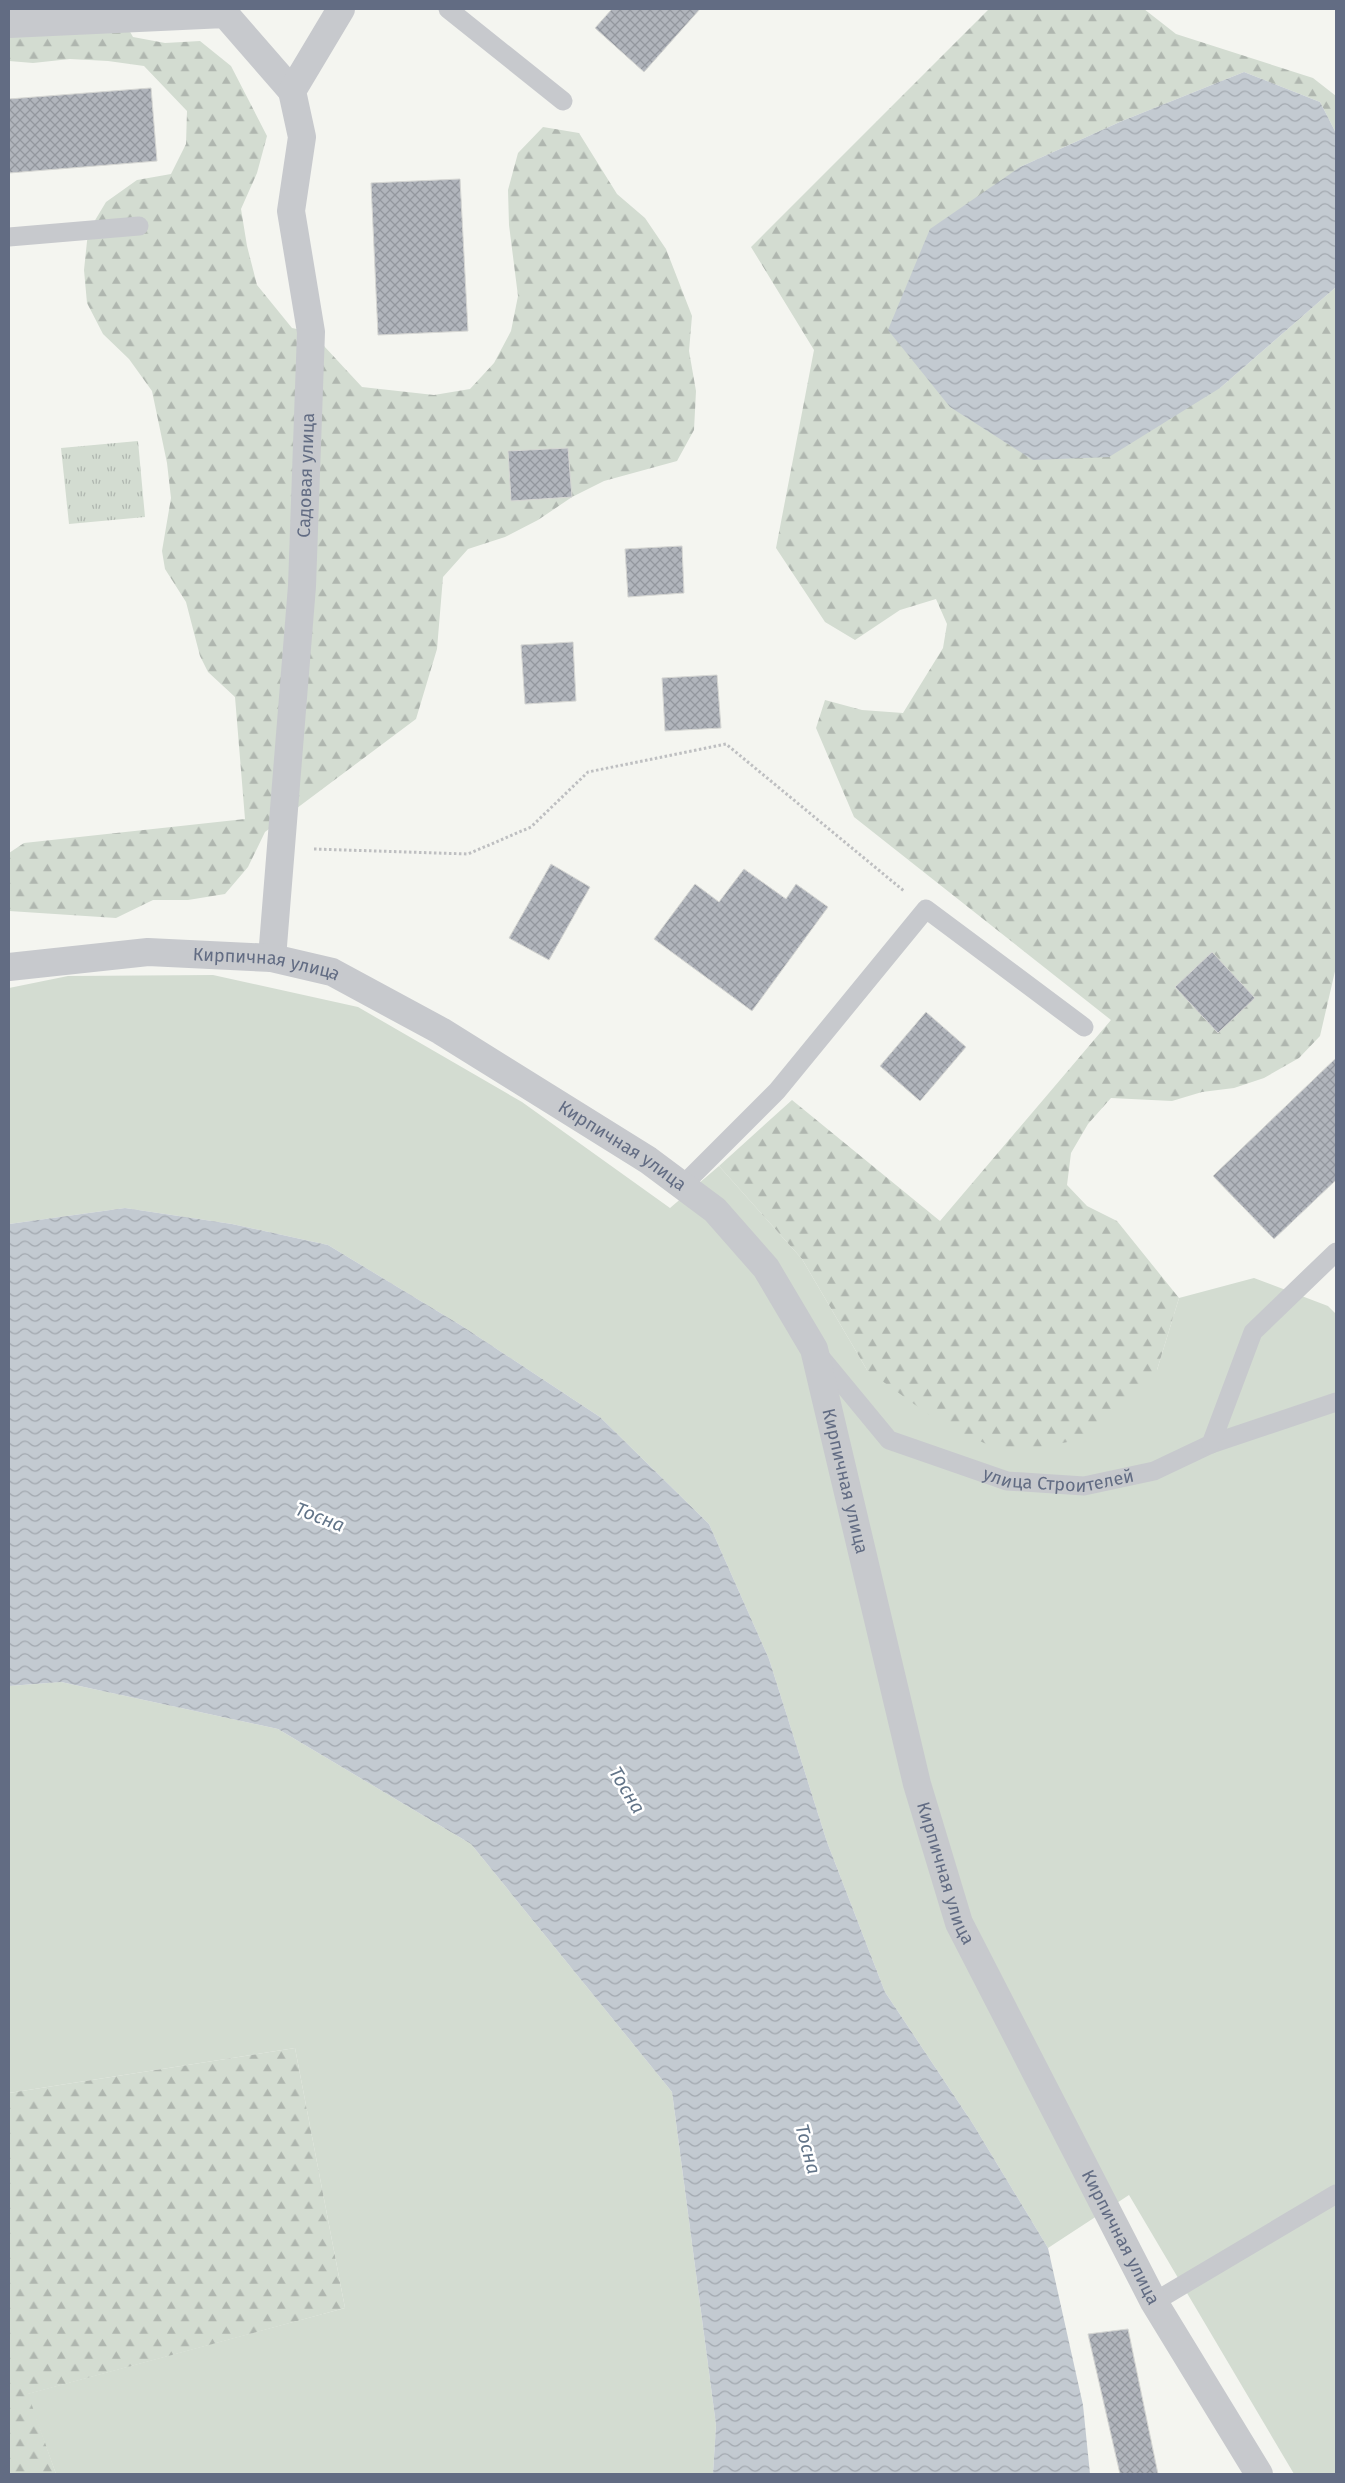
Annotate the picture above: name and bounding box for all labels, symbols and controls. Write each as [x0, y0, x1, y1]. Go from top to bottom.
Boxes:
street label: Садовая улица [293, 412, 319, 538]
street label: Кирпичная улица [192, 943, 344, 985]
street label: Кирпичная улица [554, 1096, 691, 1196]
street label: Кирпичная улица [817, 1406, 873, 1556]
street label: улица Строителей [980, 1462, 1136, 1497]
water label: Тосна [292, 1497, 348, 1537]
water label: Тосна [604, 1762, 650, 1818]
street label: Кирпичная улица [912, 1799, 979, 1948]
water label: Тосна [790, 2122, 826, 2176]
street label: Кирпичная улица [1077, 2166, 1165, 2308]

